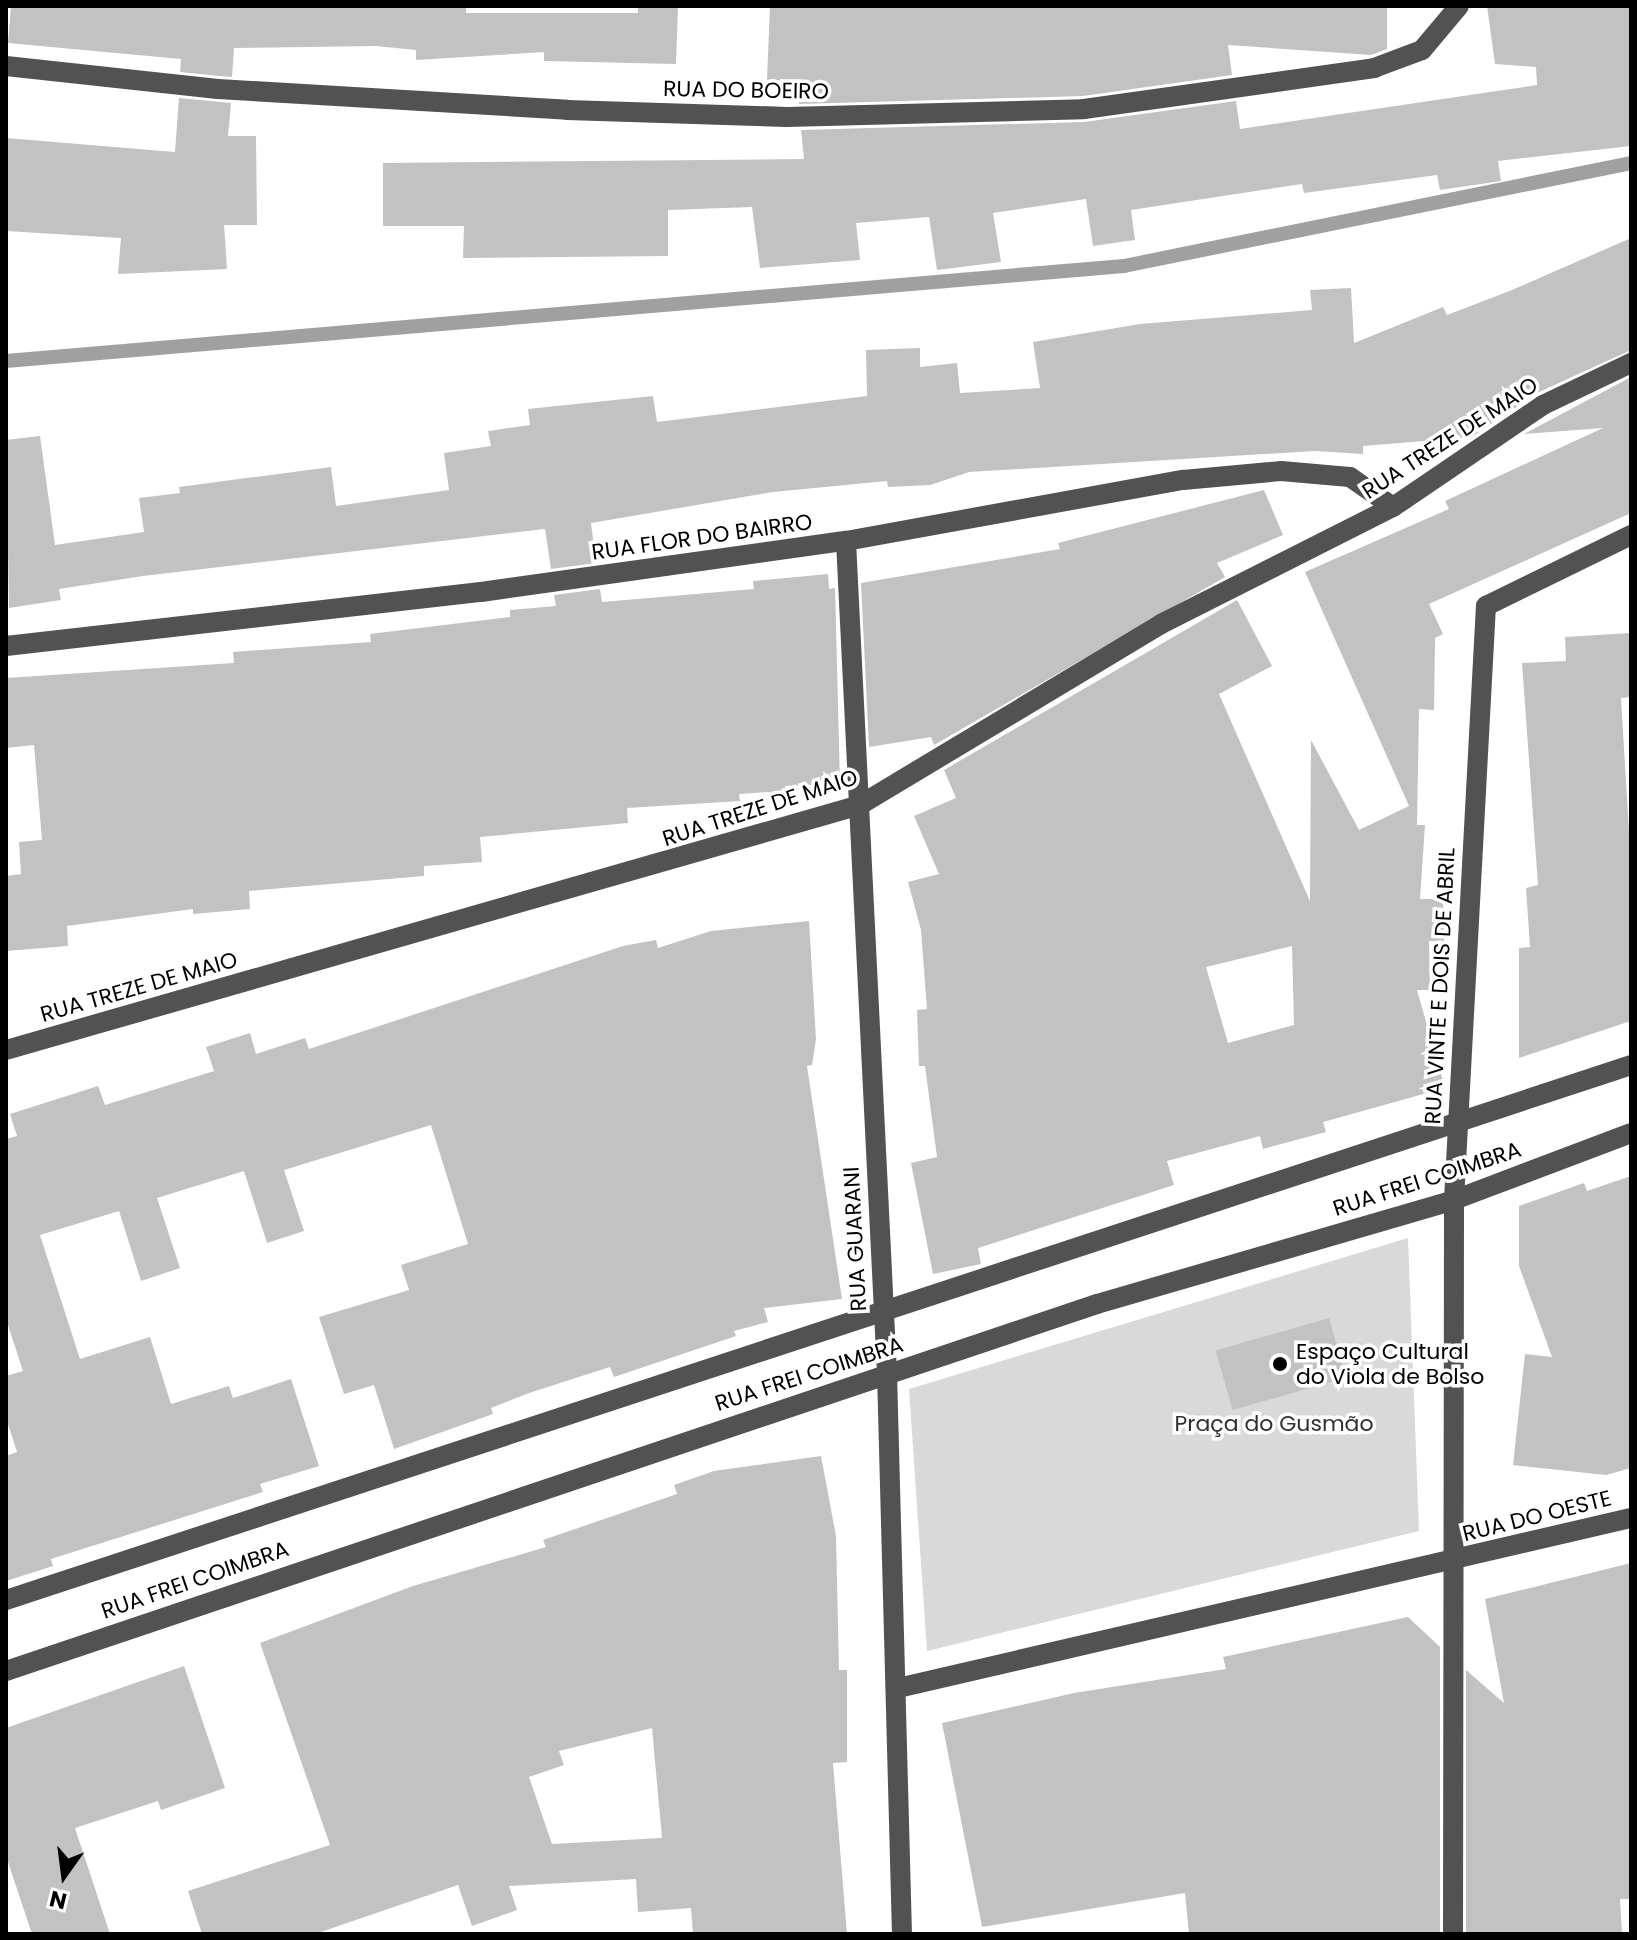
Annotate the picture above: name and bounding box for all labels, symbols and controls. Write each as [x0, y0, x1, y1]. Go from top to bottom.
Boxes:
street label: RUA DO BOEIRO [663, 75, 829, 105]
street label: RUA TREZE DE MAIO [1357, 371, 1543, 505]
street label: RUA FLOR DO BAIRRO [590, 508, 814, 566]
street label: RUA TREZE DE MAIO [659, 764, 861, 852]
street label: RUA VINTE E DOIS DE ABRIL [1420, 847, 1460, 1125]
street label: RUA TREZE DE MAIO [37, 946, 241, 1028]
street label: RUA FREI COIMBRA [1330, 1136, 1524, 1222]
street label: RUA GUARANI [838, 1166, 872, 1312]
street label: RUA FREI COIMBRA [712, 1331, 906, 1417]
place label: Espaço Cultural do Viola de Bolso [1296, 1338, 1484, 1390]
marker: Espaço Cultural do Viola de Bolso [1271, 1355, 1289, 1373]
park label: Praça do Gusmão [1174, 1411, 1374, 1437]
street label: RUA DO OESTE [1460, 1485, 1614, 1547]
street label: RUA FREI COIMBRA [98, 1536, 292, 1624]
north arrow [24, 1836, 104, 1916]
text: N [46, 1883, 70, 1917]

